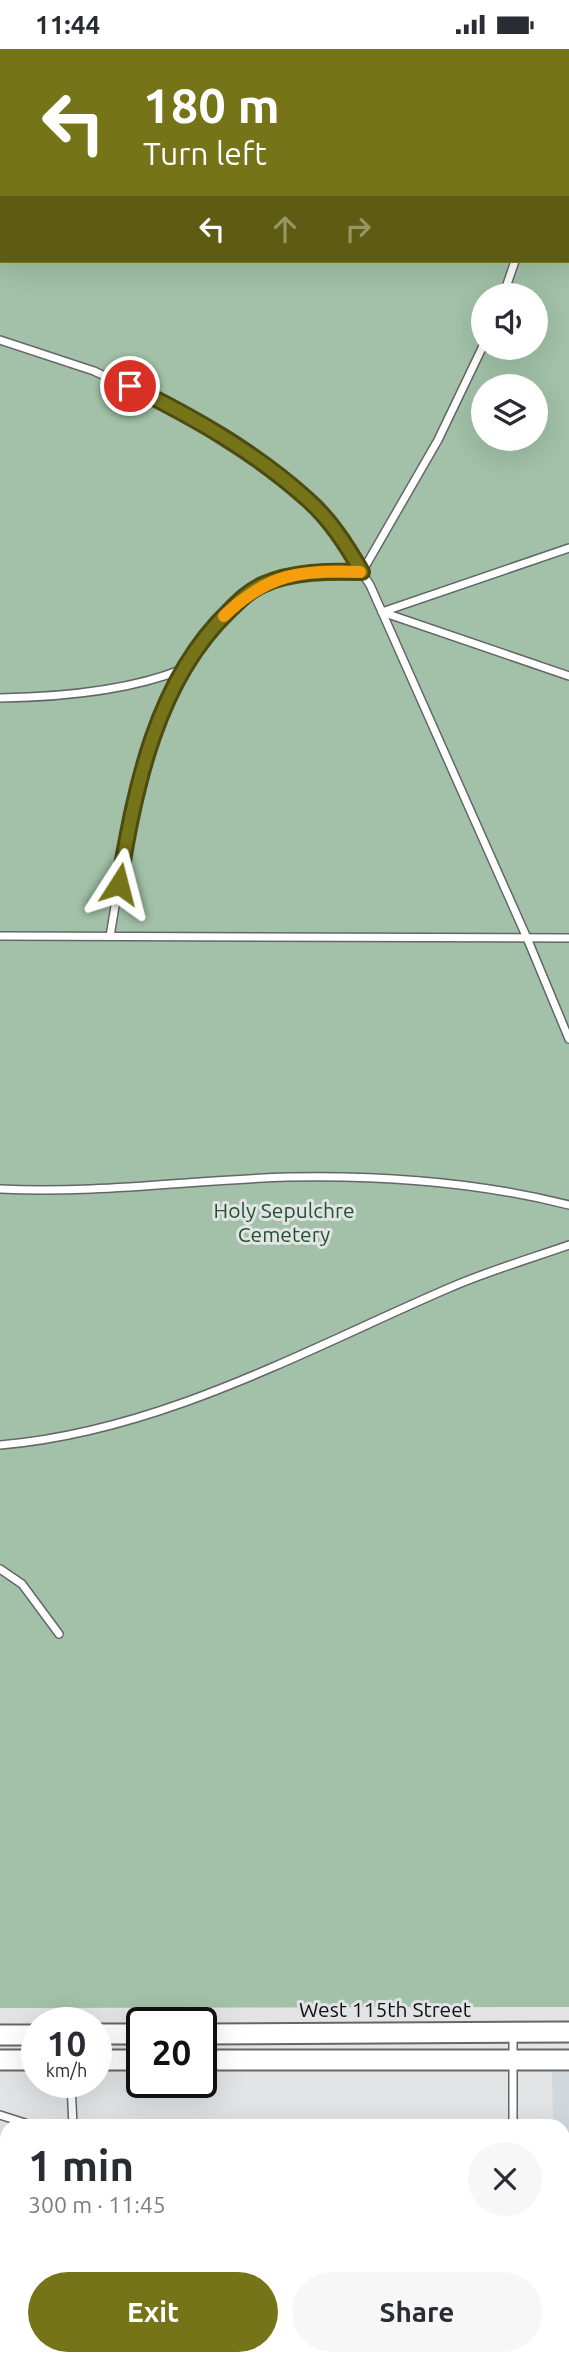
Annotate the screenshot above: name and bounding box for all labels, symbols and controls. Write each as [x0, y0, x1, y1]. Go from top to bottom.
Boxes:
text: 11:44 [35, 10, 100, 39]
icon: left [28, 77, 119, 168]
text: 180 m [143, 77, 280, 132]
text: Turn left [143, 135, 267, 171]
icon: left [193, 210, 231, 248]
icon: ahead [266, 210, 304, 248]
icon: right [339, 210, 377, 248]
map controls [471, 283, 548, 451]
button: sound [471, 283, 548, 360]
pin [100, 356, 160, 416]
icon: arrive [111, 367, 149, 405]
button: layers [471, 374, 548, 451]
position arrow [82, 847, 156, 921]
park label: Holy Sepulchre Cemetery [214, 1198, 355, 1246]
street label: West 115th Street [299, 1997, 471, 2021]
speed limit sign: 20 [126, 2007, 217, 2098]
text: 10 [47, 2023, 86, 2063]
text: km/h [46, 2060, 87, 2080]
text: 1 min [28, 2142, 134, 2189]
button: close [468, 2142, 542, 2216]
text: 300 m · 11:45 [28, 2192, 166, 2217]
button: Exit [28, 2272, 278, 2352]
button: Share [292, 2272, 542, 2352]

